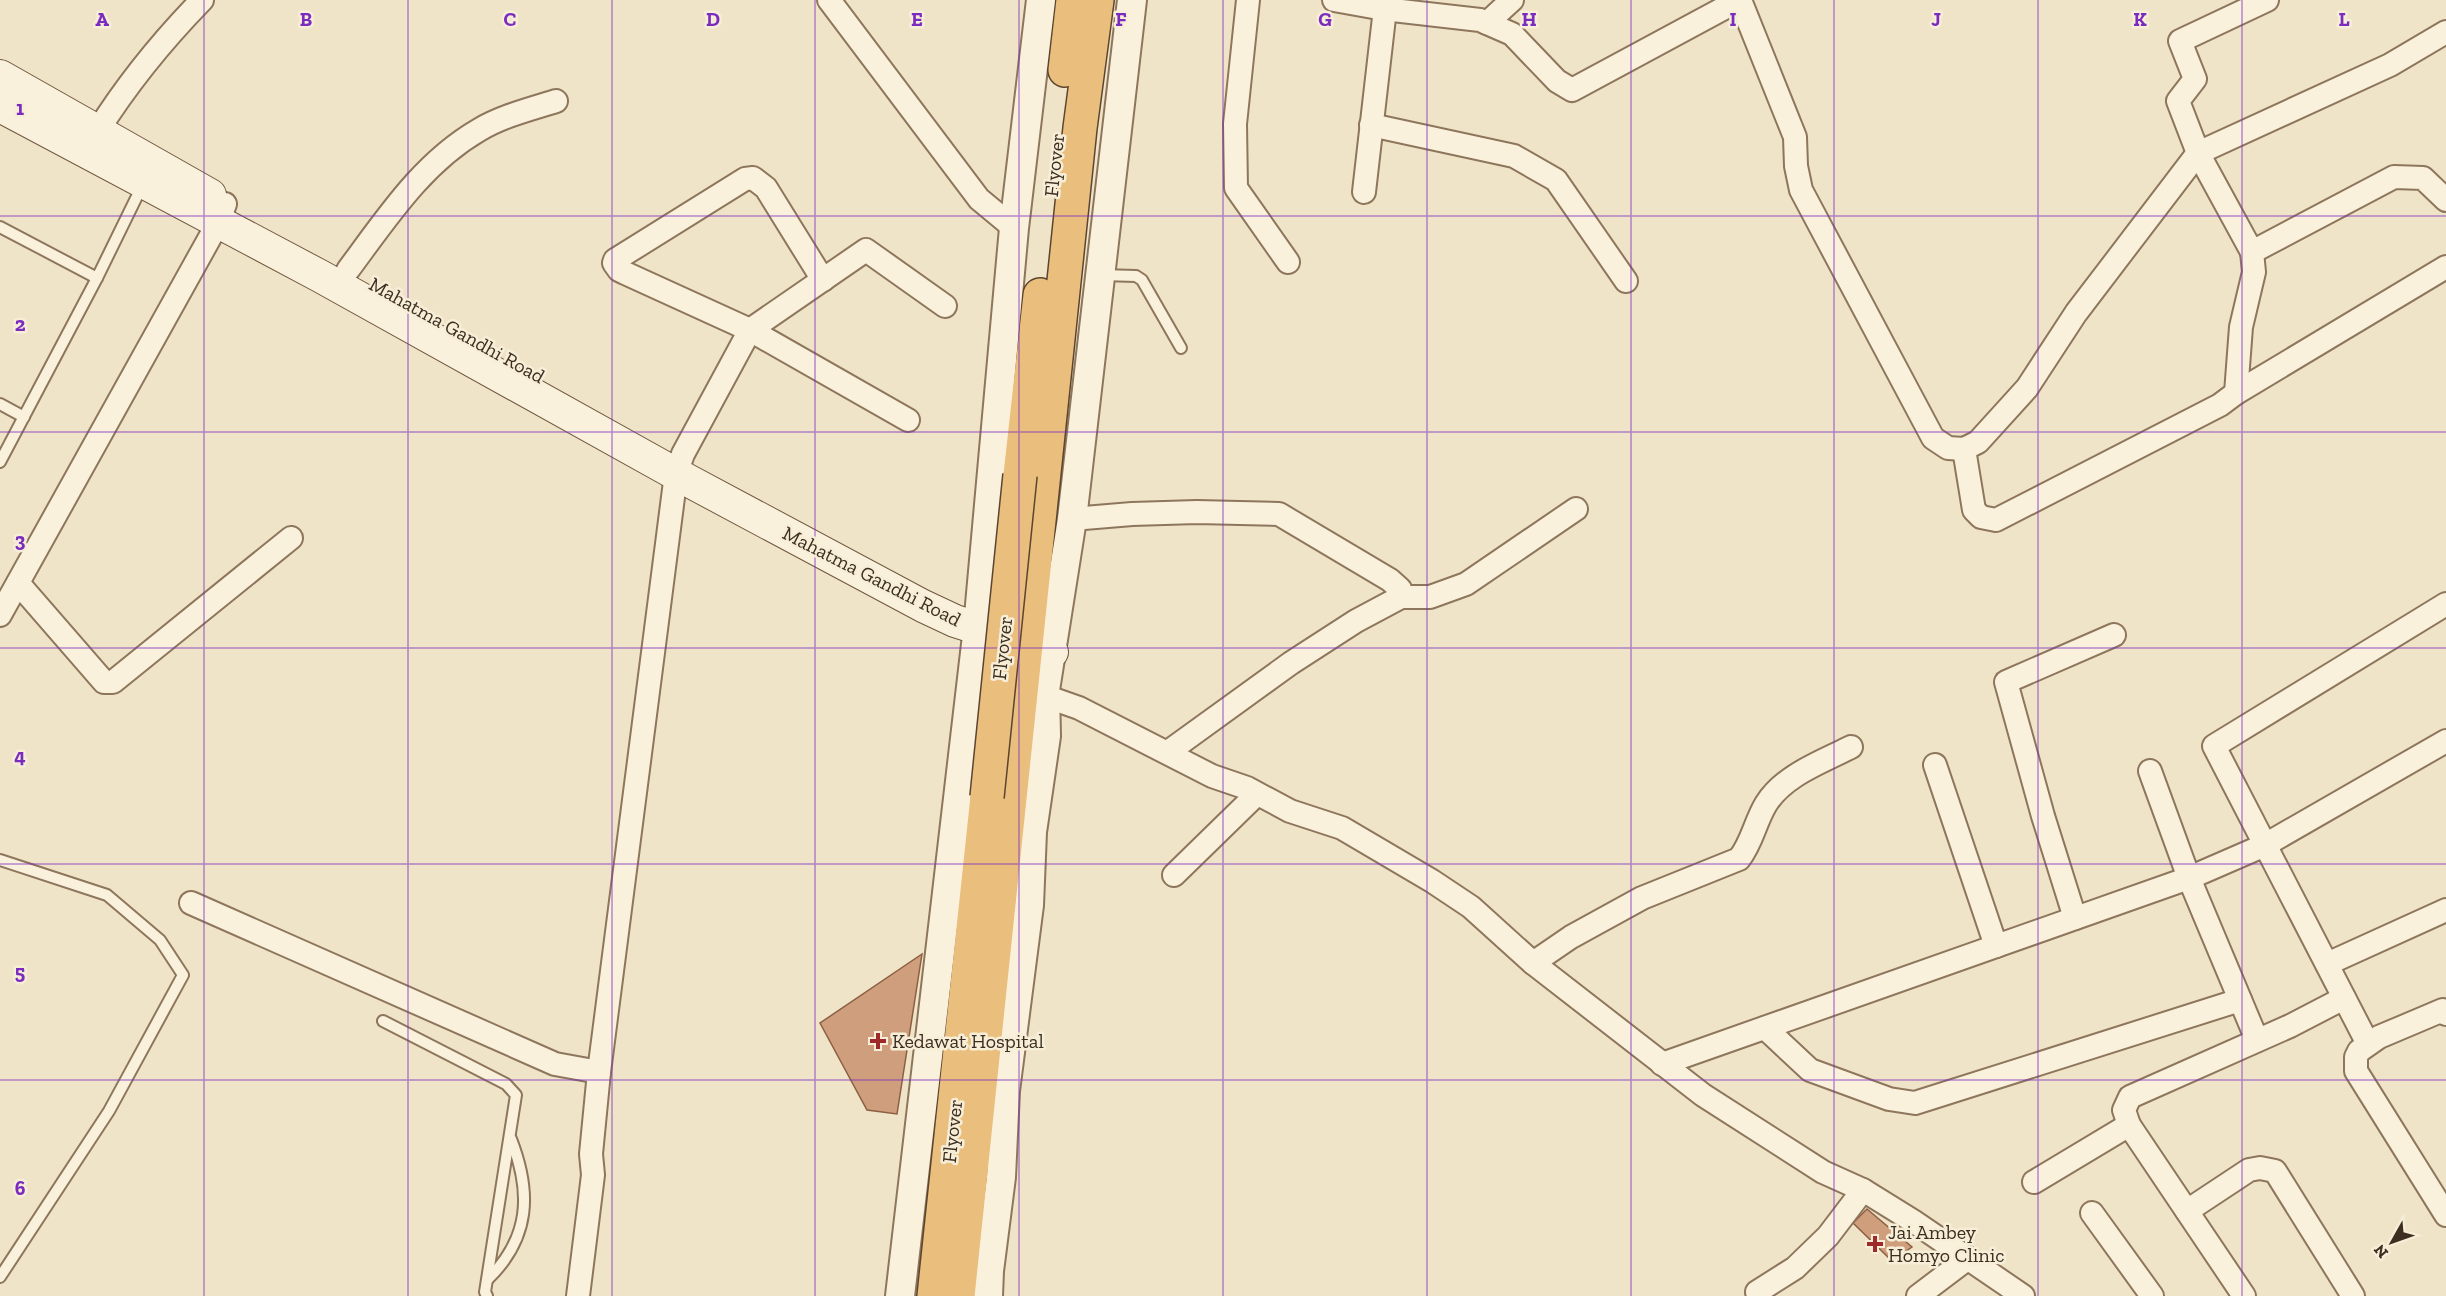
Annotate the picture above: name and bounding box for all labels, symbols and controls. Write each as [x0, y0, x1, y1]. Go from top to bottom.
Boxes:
text: A [95, 7, 109, 31]
text: B [300, 7, 312, 31]
text: C [504, 7, 517, 31]
text: D [706, 7, 720, 31]
text: E [911, 7, 923, 31]
text: F [1115, 7, 1127, 31]
text: G [1318, 7, 1332, 31]
text: H [1521, 7, 1537, 31]
text: I [1729, 7, 1737, 31]
text: J [1931, 7, 1941, 31]
text: K [2133, 7, 2147, 31]
text: L [2338, 7, 2350, 31]
text: 1 [16, 96, 24, 120]
street label: Flyover [1039, 132, 1069, 198]
street label: Mahatma Gandhi Road [365, 272, 549, 388]
text: 2 [15, 312, 26, 336]
street label: Mahatma Gandhi Road [779, 521, 965, 631]
text: 3 [15, 528, 26, 552]
street label: Flyover [987, 615, 1017, 681]
text: 4 [14, 744, 26, 768]
text: 5 [15, 960, 25, 984]
place label: Kedawat Hospital [892, 1029, 1044, 1053]
marker: Kedawat Hospital [869, 1032, 887, 1050]
street label: Flyover [937, 1098, 967, 1164]
text: 6 [15, 1176, 26, 1200]
north arrow [2362, 1212, 2422, 1272]
place label: Jai Ambey Homyo Clinic [1888, 1220, 2005, 1267]
marker: Jai Ambey Homyo Clinic [1866, 1235, 1884, 1253]
text: N [2370, 1241, 2392, 1262]

